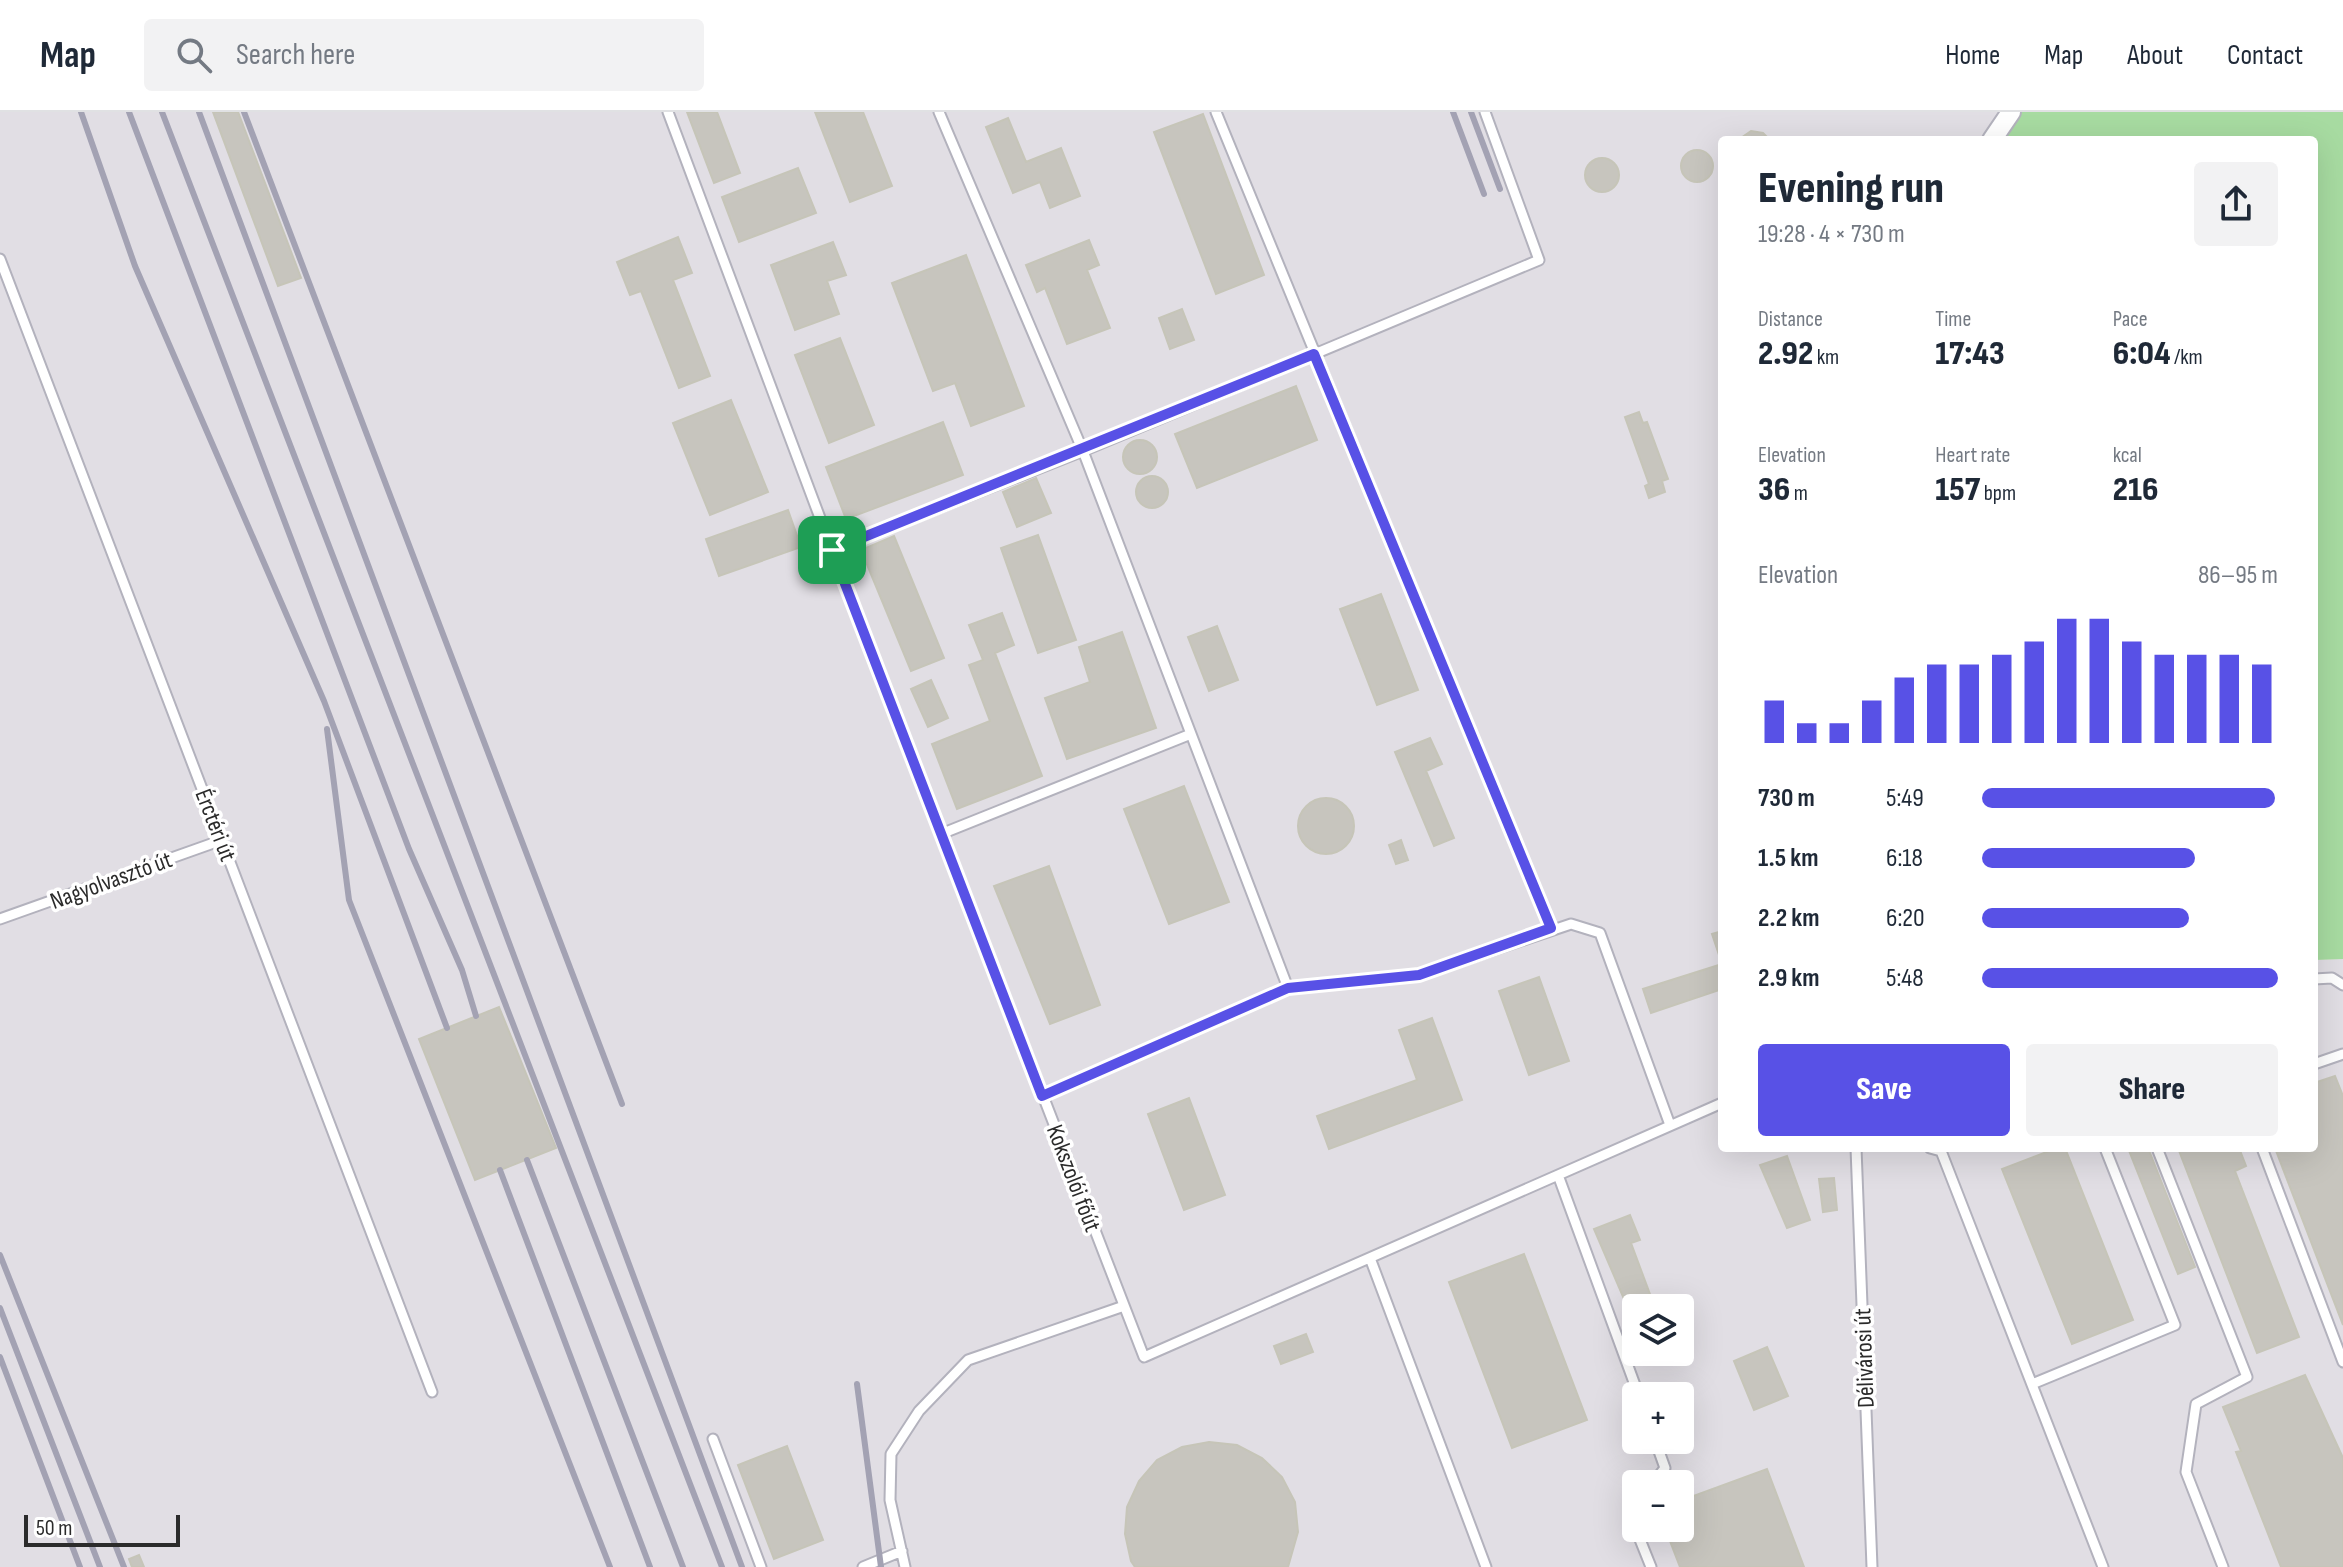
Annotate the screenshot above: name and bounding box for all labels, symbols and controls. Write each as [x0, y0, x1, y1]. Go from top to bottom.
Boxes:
search box [144, 19, 704, 91]
text: Map [40, 33, 96, 78]
icon: search [172, 33, 216, 77]
text: Search here [236, 37, 355, 73]
text: Home [1945, 39, 2000, 72]
text: Map [2044, 39, 2083, 72]
text: About [2127, 39, 2183, 72]
text: Contact [2227, 39, 2303, 72]
text: Evening run [1758, 162, 1944, 215]
button: share [2194, 162, 2278, 246]
text: 19:28 · 4 × 730 m [1758, 219, 1905, 250]
text: Distance [1758, 306, 1823, 333]
text: Time [1935, 306, 1971, 333]
text: Pace [2113, 306, 2148, 333]
text: 2.92 [1758, 333, 1813, 374]
text: 17:43 [1935, 333, 2005, 374]
text: 6:04 [2113, 333, 2171, 374]
text: km [1813, 344, 1839, 371]
text: /km [2171, 344, 2203, 371]
text: Elevation [1758, 442, 1826, 469]
text: Heart rate [1935, 442, 2010, 469]
text: kcal [2113, 442, 2142, 469]
text: 36 [1758, 469, 1790, 510]
text: 157 [1935, 469, 1980, 510]
text: 216 [2113, 469, 2158, 510]
text: m [1790, 480, 1808, 507]
text: bpm [1980, 480, 2016, 507]
pin [798, 516, 866, 584]
icon: arrive [810, 528, 854, 572]
text: Elevation [1758, 560, 1838, 591]
text: 86–95 m [2198, 560, 2278, 591]
text: 730 m [1758, 783, 1815, 814]
text: 5:49 [1886, 783, 1924, 814]
street label: Érctéri út [189, 785, 243, 865]
text: 1.5 km [1758, 843, 1818, 874]
text: 6:18 [1886, 843, 1923, 874]
street label: Nagyolvasztó út [46, 845, 176, 916]
text: 2.2 km [1758, 903, 1820, 934]
text: 6:20 [1886, 903, 1925, 934]
text: 2.9 km [1758, 963, 1820, 994]
text: 5:48 [1886, 963, 1924, 994]
button: Save [1758, 1044, 2010, 1136]
button: Share [2026, 1044, 2278, 1136]
street label: Kokszolói főút [1040, 1121, 1107, 1236]
map controls [1622, 1294, 1694, 1542]
button: layers [1622, 1294, 1694, 1366]
street label: Délivárosi út [1848, 1308, 1881, 1408]
button: + [1622, 1382, 1694, 1454]
button: − [1622, 1470, 1694, 1542]
scale bar [24, 1511, 180, 1547]
text: 50 m [36, 1515, 72, 1542]

